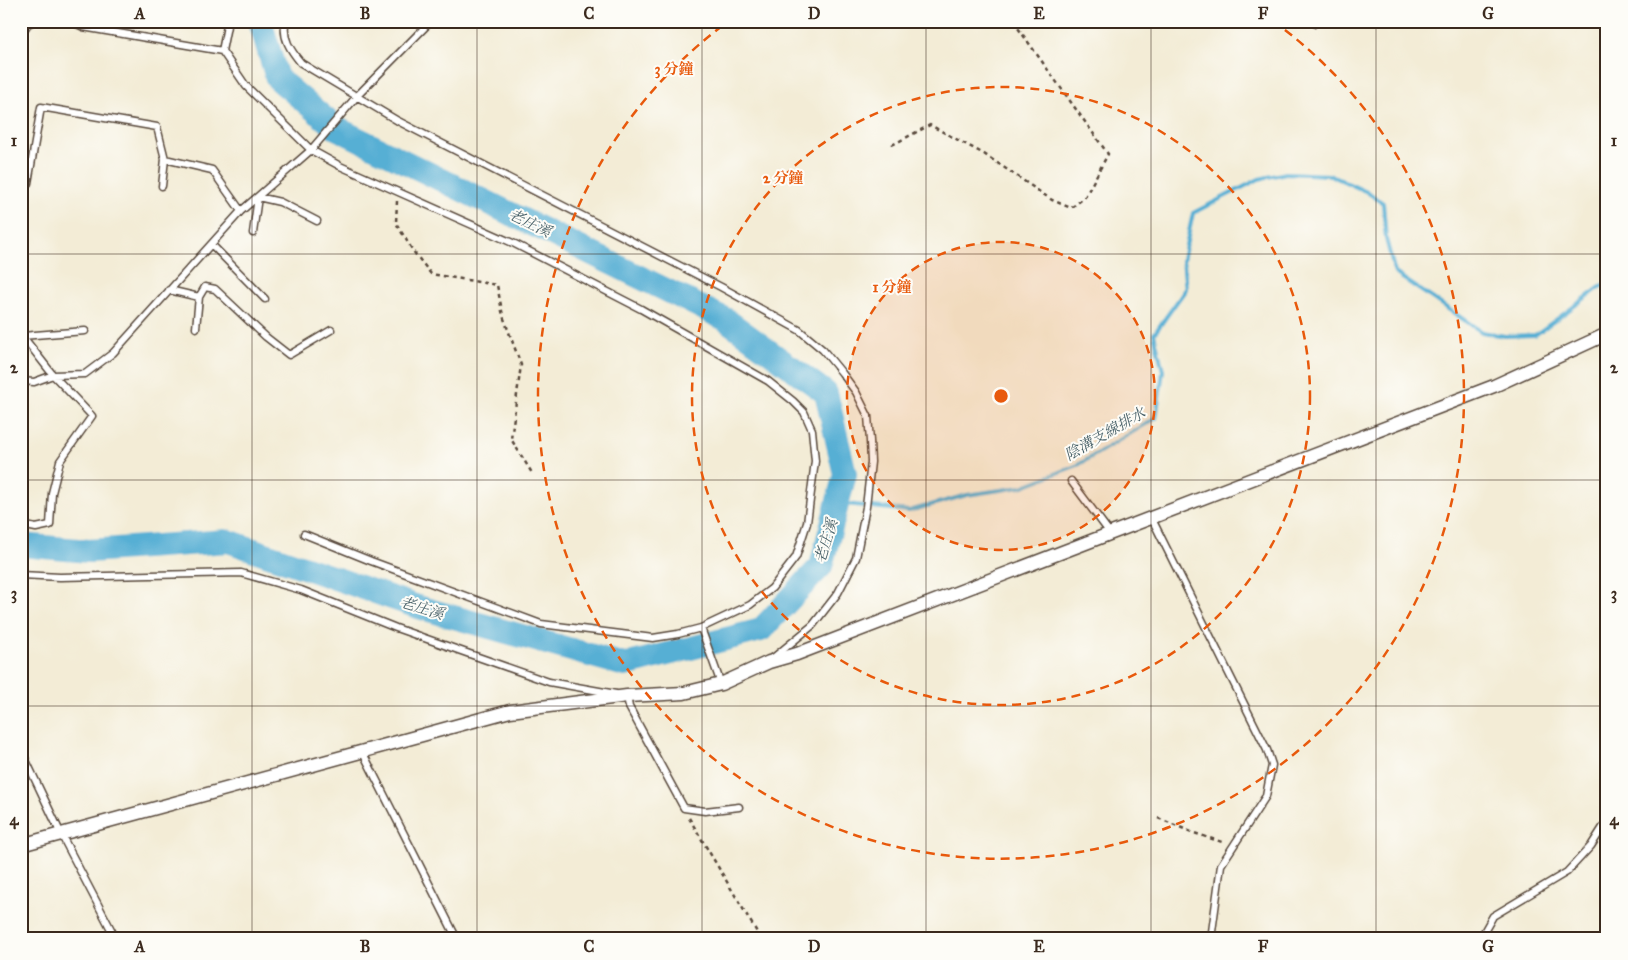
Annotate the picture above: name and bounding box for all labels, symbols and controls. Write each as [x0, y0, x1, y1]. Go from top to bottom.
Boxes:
text: A [134, 4, 146, 23]
text: B [360, 4, 370, 23]
text: C [584, 4, 595, 23]
text: D [808, 4, 821, 23]
text: E [1033, 4, 1045, 23]
text: F [1258, 4, 1269, 23]
text: G [1482, 4, 1494, 23]
text: 3 分鐘 [654, 60, 694, 79]
text: 1 [11, 131, 18, 150]
text: 1 [1611, 131, 1618, 150]
text: 2 分鐘 [763, 169, 803, 187]
water label: 老庄溪 [506, 205, 556, 242]
text: 1 分鐘 [872, 278, 912, 296]
text: 2 [10, 358, 19, 377]
text: 2 [1610, 358, 1619, 377]
centre of rings [992, 387, 1010, 405]
water label: 陰溝支線排水 [1062, 403, 1150, 464]
water label: 老庄溪 [811, 515, 842, 565]
text: 3 [11, 584, 17, 604]
text: 3 [1611, 584, 1617, 604]
water label: 老庄溪 [398, 593, 448, 624]
text: 4 [10, 810, 20, 830]
text: 4 [1610, 810, 1620, 830]
text: A [134, 937, 146, 956]
text: B [360, 937, 370, 956]
text: C [584, 937, 595, 956]
text: D [808, 937, 821, 956]
text: E [1033, 937, 1045, 956]
text: F [1258, 937, 1269, 956]
text: G [1482, 937, 1494, 956]

